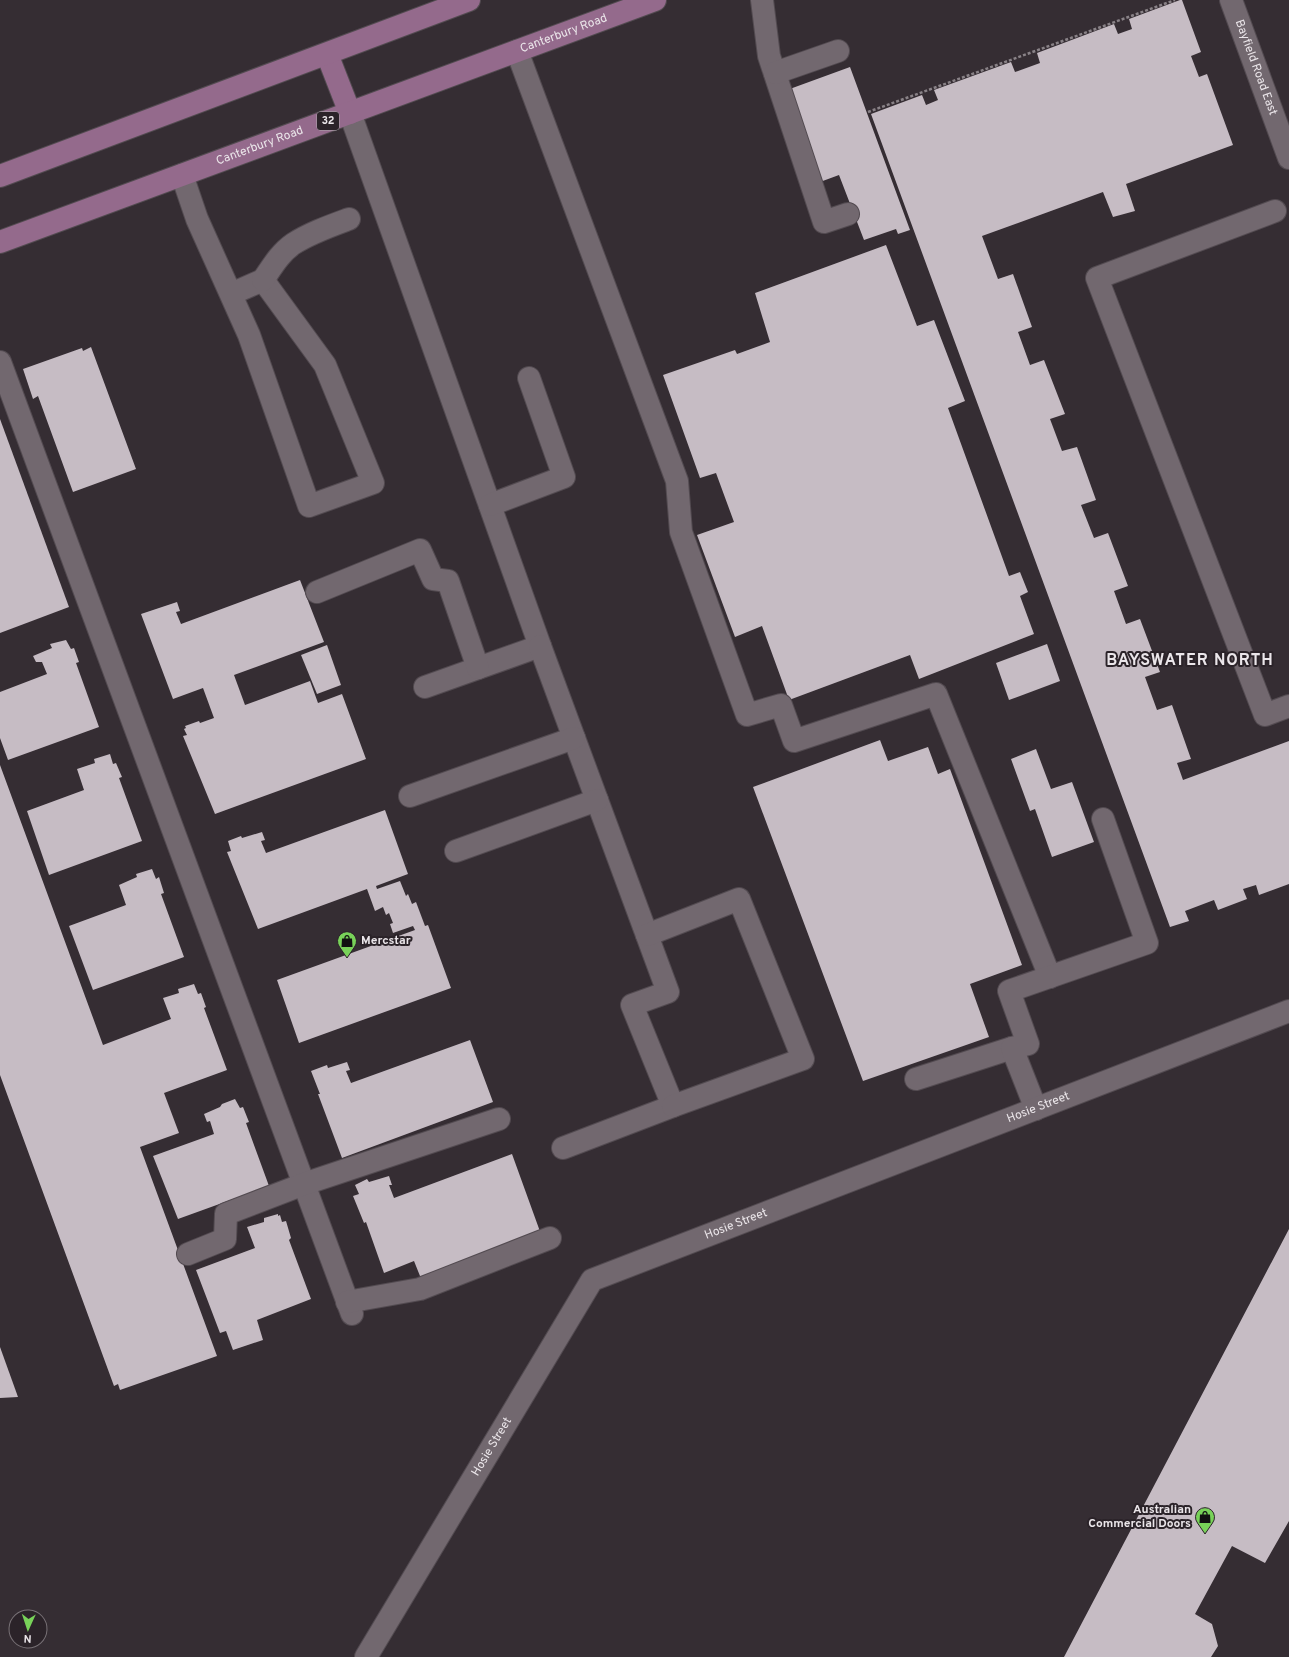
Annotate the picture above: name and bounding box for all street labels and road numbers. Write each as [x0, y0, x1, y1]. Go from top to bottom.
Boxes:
street label: Canterbury Road [518, 10, 610, 57]
street label: Bayfield Road East [1231, 17, 1281, 118]
road number: 32 [317, 112, 339, 130]
street label: Canterbury Road [214, 123, 306, 169]
street label: Hosie Street [1005, 1088, 1072, 1127]
street label: Hosie Street [702, 1205, 770, 1244]
street label: Hosie Street [468, 1414, 516, 1479]

